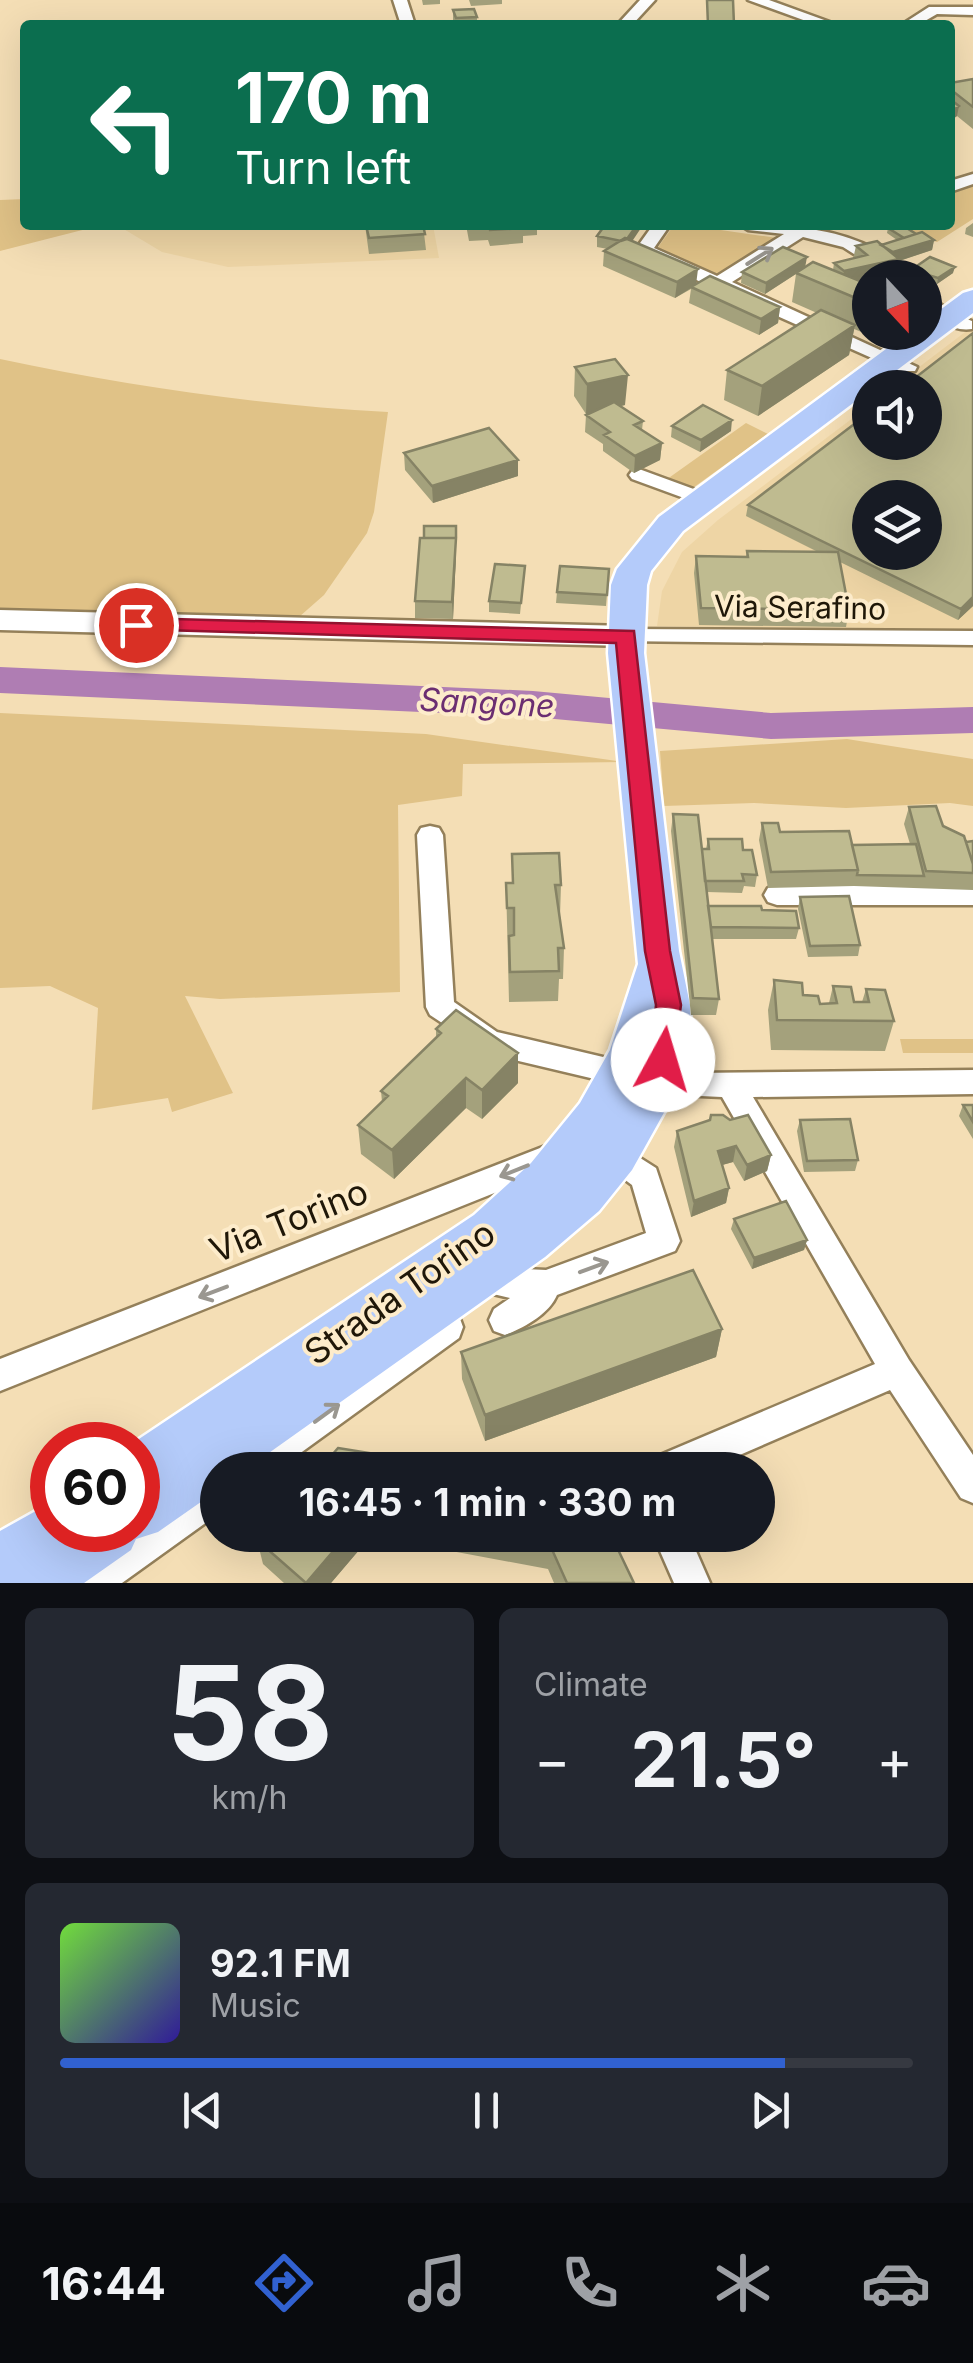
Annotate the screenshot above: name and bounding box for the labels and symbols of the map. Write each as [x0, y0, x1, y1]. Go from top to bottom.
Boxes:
one-way arrow [745, 246, 774, 266]
north arrow [852, 260, 942, 350]
pin [94, 583, 179, 668]
street label: Via Serafino [714, 588, 886, 627]
water label: Sangone [418, 679, 556, 726]
position arrow [611, 1008, 715, 1112]
one-way arrow [499, 1163, 530, 1181]
street label: Via Torino [203, 1169, 374, 1271]
street label: Strada Torino [296, 1211, 503, 1373]
one-way arrow [578, 1257, 609, 1275]
one-way arrow [198, 1284, 228, 1302]
one-way arrow [313, 1403, 340, 1424]
speed limit sign: 60 [30, 1422, 160, 1552]

